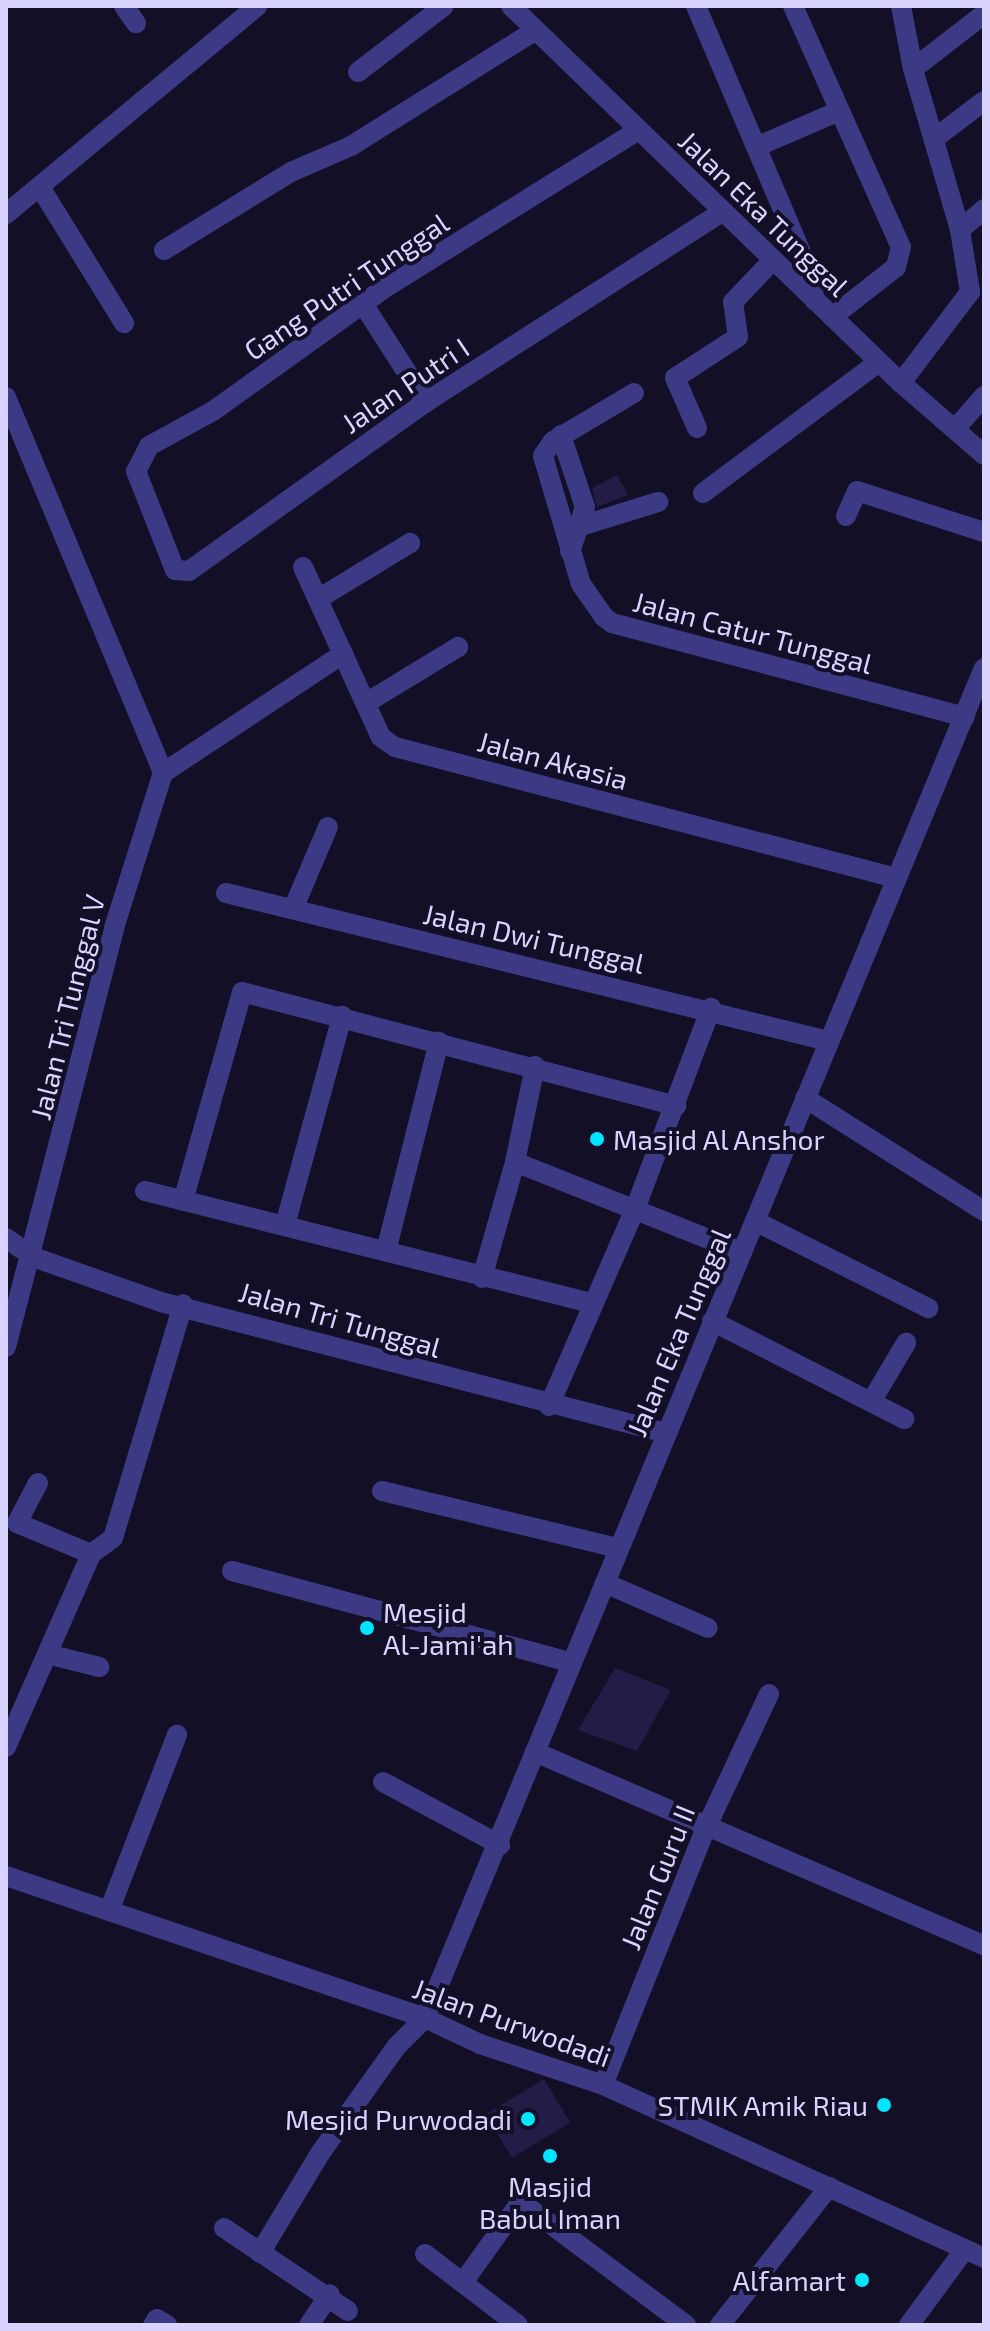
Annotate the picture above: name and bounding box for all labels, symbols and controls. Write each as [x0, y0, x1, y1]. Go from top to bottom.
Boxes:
street label: Jalan Eka Tunggal [672, 123, 856, 303]
street label: Gang Putri Tunggal [237, 205, 455, 367]
street label: Jalan Putri I [335, 330, 475, 440]
street label: Jalan Catur Tunggal [629, 584, 877, 680]
street label: Jalan Akasia [474, 724, 632, 796]
street label: Jalan Tri Tunggal V [22, 890, 112, 1124]
street label: Jalan Dwi Tunggal [420, 896, 648, 980]
place label: Masjid Al Anshor [613, 1122, 827, 1156]
marker: Masjid Al Anshor [588, 1130, 606, 1148]
street label: Jalan Eka Tunggal [619, 1223, 737, 1441]
street label: Jalan Tri Tunggal [234, 1274, 446, 1364]
place label: Mesjid Al-Jami'ah [383, 1595, 514, 1661]
marker: Mesjid Al-Jami'ah [358, 1619, 376, 1637]
street label: Jalan Guru II [613, 1800, 701, 1954]
street label: Jalan Purwodadi [408, 1971, 616, 2073]
place label: STMIK Amik Riau [656, 2088, 868, 2122]
marker: STMIK Amik Riau [875, 2096, 893, 2114]
place label: Mesjid Purwodadi [285, 2102, 512, 2136]
marker: Mesjid Purwodadi [519, 2110, 537, 2128]
marker: Masjid Babul Iman [541, 2147, 559, 2165]
place label: Masjid Babul Iman [479, 2169, 621, 2235]
place label: Alfamart [733, 2263, 846, 2297]
marker: Alfamart [853, 2271, 871, 2289]

